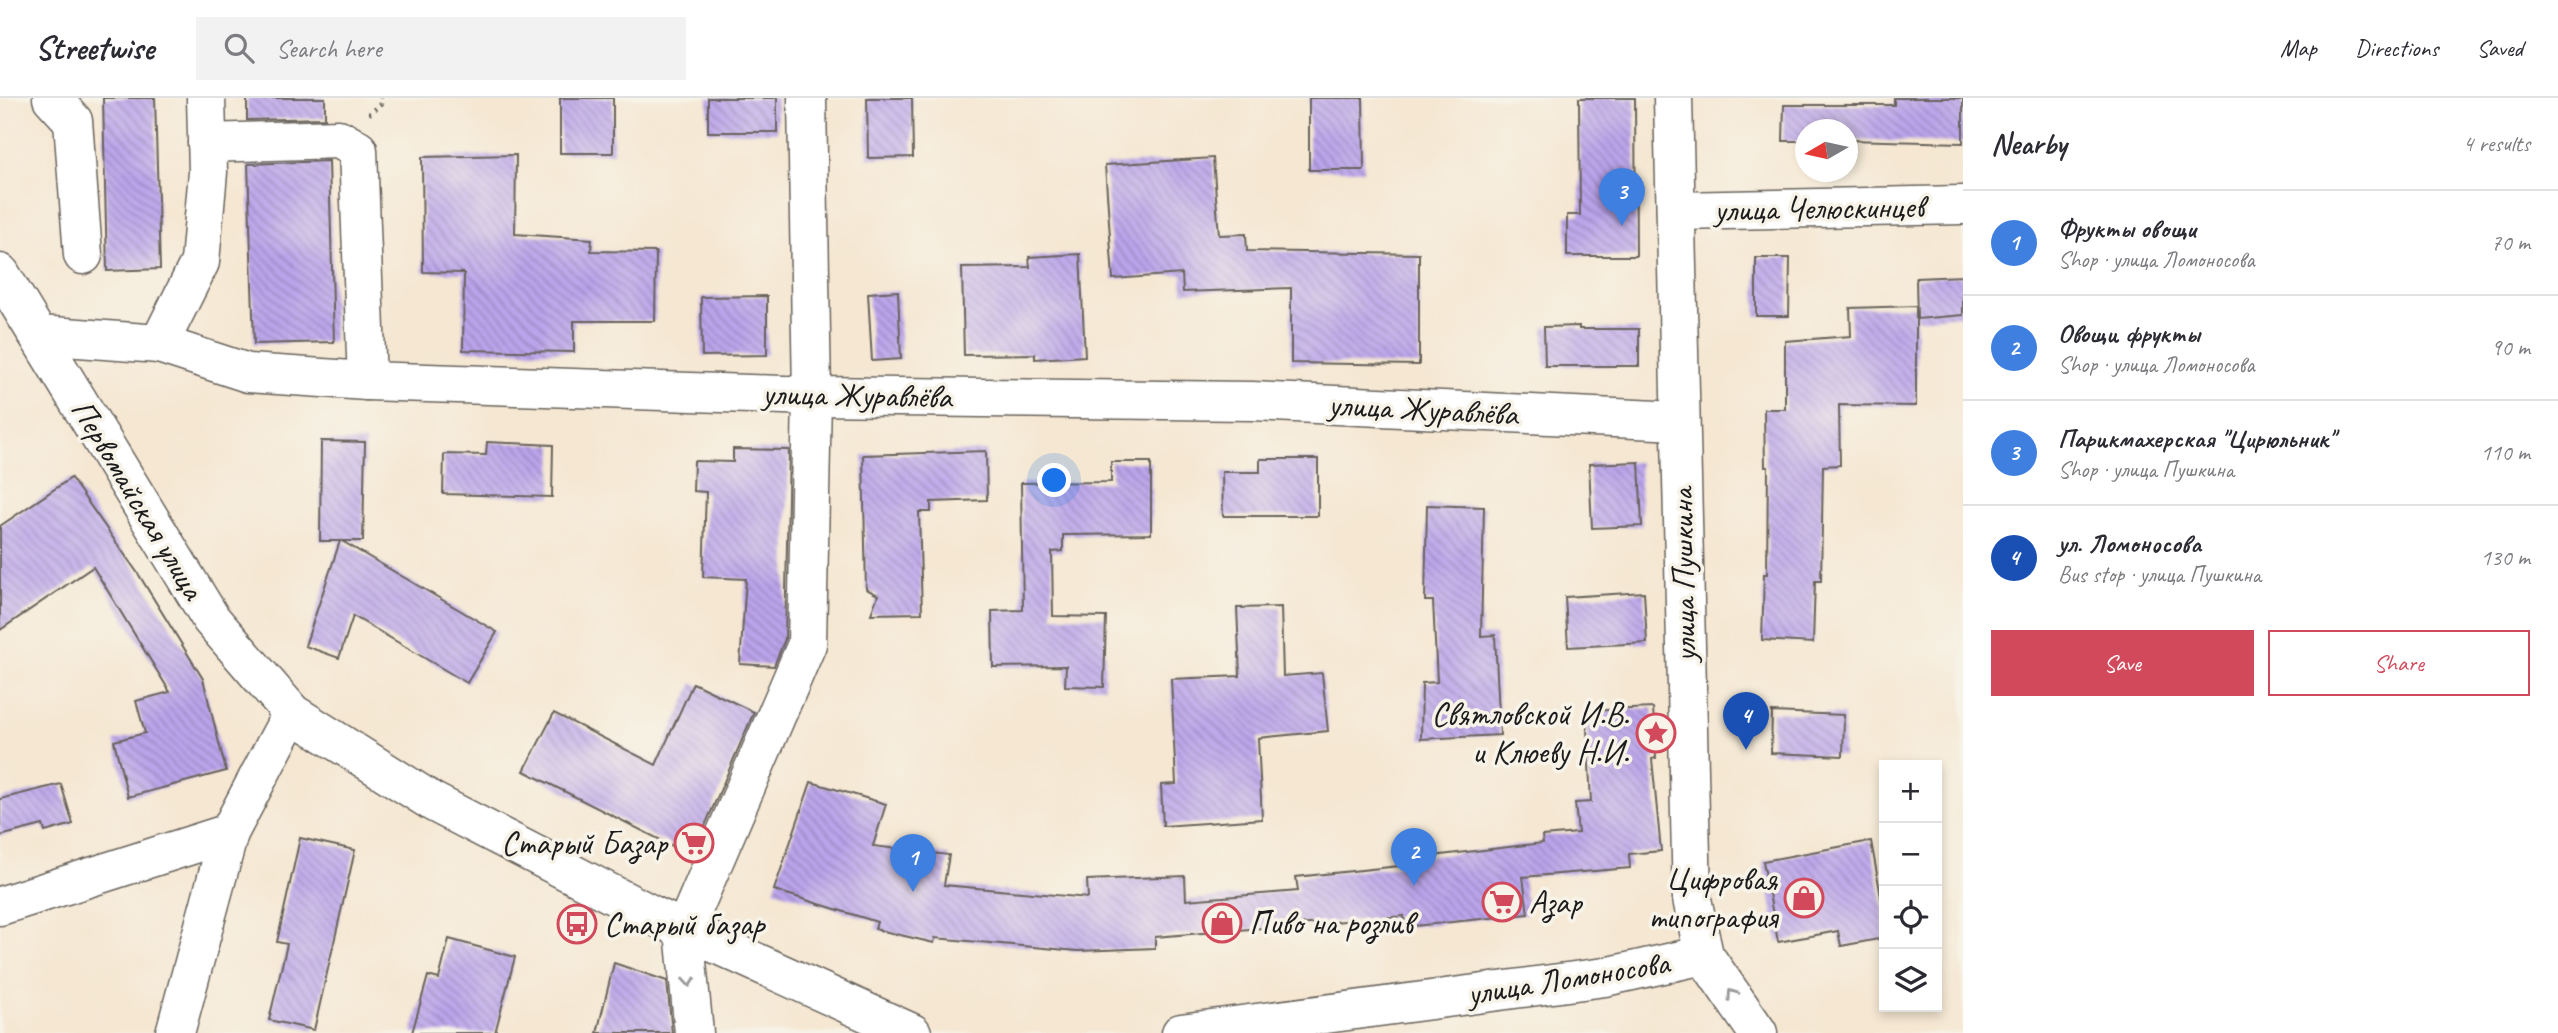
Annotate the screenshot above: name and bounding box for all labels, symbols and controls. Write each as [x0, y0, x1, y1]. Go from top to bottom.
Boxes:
search box [196, 17, 686, 80]
text: Streetwise [35, 27, 154, 69]
icon: search [220, 29, 258, 67]
text: Search here [276, 32, 382, 65]
text: Map [2280, 33, 2317, 63]
text: Directions [2355, 33, 2438, 63]
text: Saved [2476, 33, 2523, 63]
north arrow [1795, 119, 1858, 182]
text: Nearby [1991, 125, 2067, 163]
text: 4 results [2463, 129, 2530, 158]
pin: 3 [1599, 168, 1645, 226]
street label: улица Челюскинцев [1712, 185, 1930, 231]
text: Фрукты овощи [2058, 212, 2196, 245]
text: 1 [2009, 228, 2019, 257]
text: 70 m [2491, 228, 2530, 257]
text: Shop · улица Ломоносова [2058, 245, 2254, 274]
text: Овощи фрукты [2058, 317, 2200, 350]
text: 2 [2009, 333, 2019, 362]
text: 90 m [2491, 333, 2530, 362]
text: Shop · улица Ломоносова [2058, 350, 2254, 379]
street label: улица Журавлёва [760, 372, 955, 418]
street label: улица Журавлёва [1325, 383, 1521, 435]
street label: Первомайская улица [62, 391, 215, 608]
text: Парикмахерская "Цирюльник" [2058, 422, 2334, 455]
text: 3 [2009, 438, 2019, 467]
text: 110 m [2481, 438, 2530, 467]
text: Shop · улица Пушкина [2058, 455, 2234, 484]
your location [1037, 463, 1071, 497]
street label: улица Пушкина [1660, 485, 1706, 664]
text: ул. Ломоносова [2058, 527, 2201, 560]
text: 4 [2009, 543, 2019, 572]
text: 130 m [2481, 543, 2530, 572]
text: Bus stop · улица Пушкина [2058, 560, 2261, 589]
button: Save [1991, 630, 2254, 696]
button: Share [2268, 630, 2530, 696]
pin: 4 [1723, 692, 1769, 750]
place label: Святловской И.В. и Клюеву Н.И. [1432, 693, 1629, 773]
place icon: Святловской И.В. и Клюеву Н.И. [1635, 712, 1677, 754]
map controls [1879, 760, 1942, 1012]
button: + [1879, 760, 1942, 823]
place label: Старый Базар [501, 822, 670, 864]
supermarket icon: Старый Базар [673, 822, 715, 864]
button: − [1879, 823, 1942, 886]
pin: 2 [1391, 828, 1437, 886]
pin: 1 [890, 834, 936, 892]
place label: Цифровая типография [1648, 858, 1780, 938]
shop icon: Цифровая типография [1783, 877, 1825, 919]
supermarket icon: Азар [1481, 881, 1523, 923]
place label: Азар [1529, 881, 1584, 923]
button: locate [1879, 886, 1942, 949]
shop icon: Пиво на розлив [1201, 902, 1243, 944]
place label: Пиво на розлив [1249, 902, 1419, 944]
bus stop icon: Старый базар [556, 903, 598, 945]
place label: Старый базар [604, 903, 767, 945]
street label: улица Ломоносова [1462, 941, 1674, 1015]
button: layers [1879, 949, 1942, 1012]
one-way arrow [681, 977, 696, 988]
one-way arrow [1727, 989, 1740, 1002]

